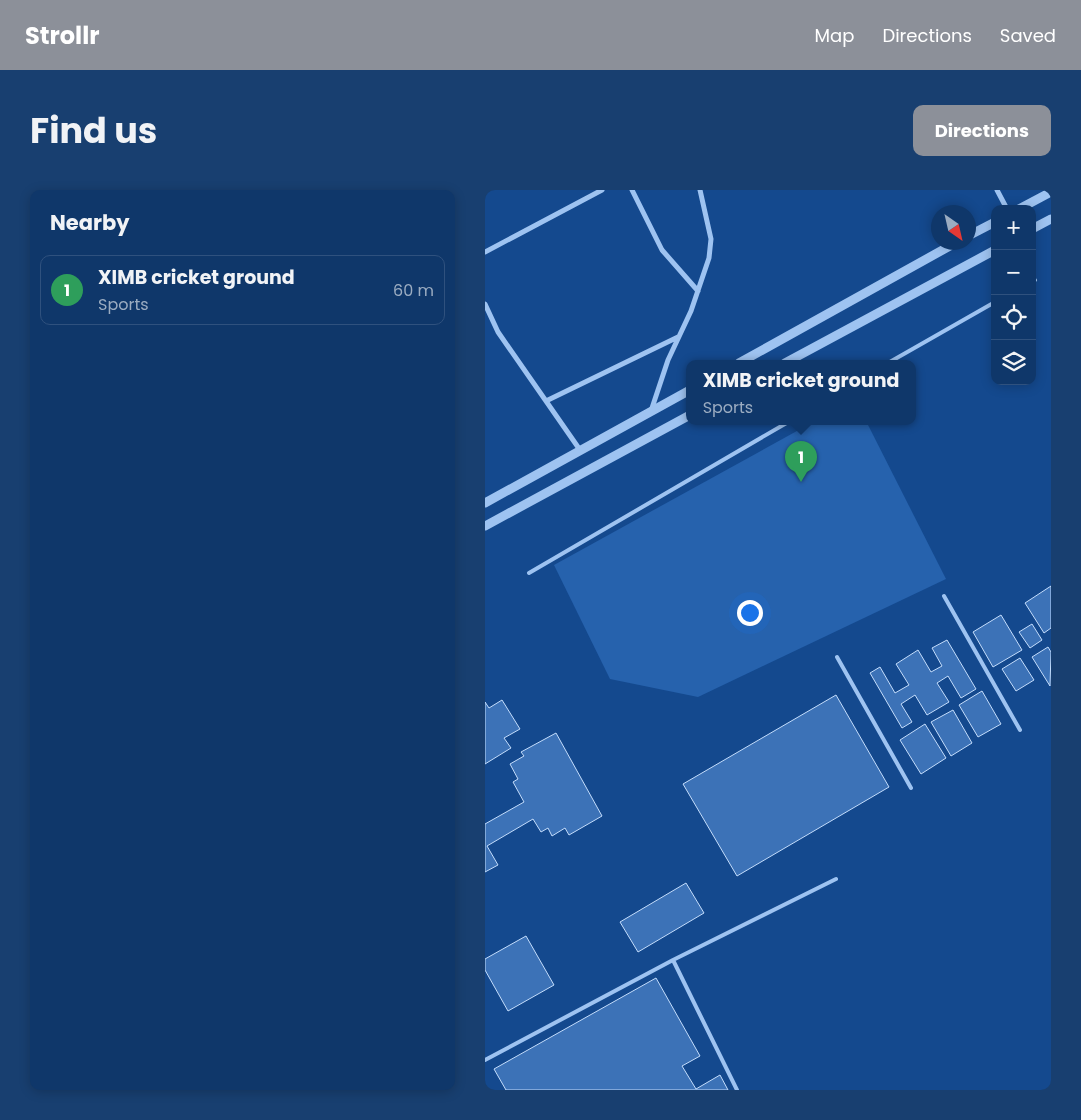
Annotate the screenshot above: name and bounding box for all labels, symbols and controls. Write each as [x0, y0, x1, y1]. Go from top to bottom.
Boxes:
text: Strollr [25, 19, 100, 52]
text: Map [815, 23, 854, 48]
text: Directions [882, 23, 972, 48]
text: Saved [1000, 23, 1056, 48]
button: Directions [913, 105, 1051, 156]
text: Find us [30, 106, 157, 155]
north arrow [931, 205, 976, 250]
map controls [991, 205, 1036, 385]
button: + [991, 205, 1036, 250]
text: Nearby [50, 208, 130, 237]
button: − [991, 250, 1036, 295]
text: XIMB cricket ground [98, 264, 295, 291]
text: 1 [64, 279, 70, 302]
text: 60 m [393, 279, 434, 302]
text: Sports [98, 293, 149, 316]
button: locate [991, 295, 1036, 340]
button: layers [991, 340, 1036, 385]
popup [686, 360, 916, 425]
text: XIMB cricket ground [703, 367, 899, 394]
text: Sports [703, 396, 753, 419]
pin: 1 [785, 441, 817, 482]
your location [737, 600, 763, 626]

